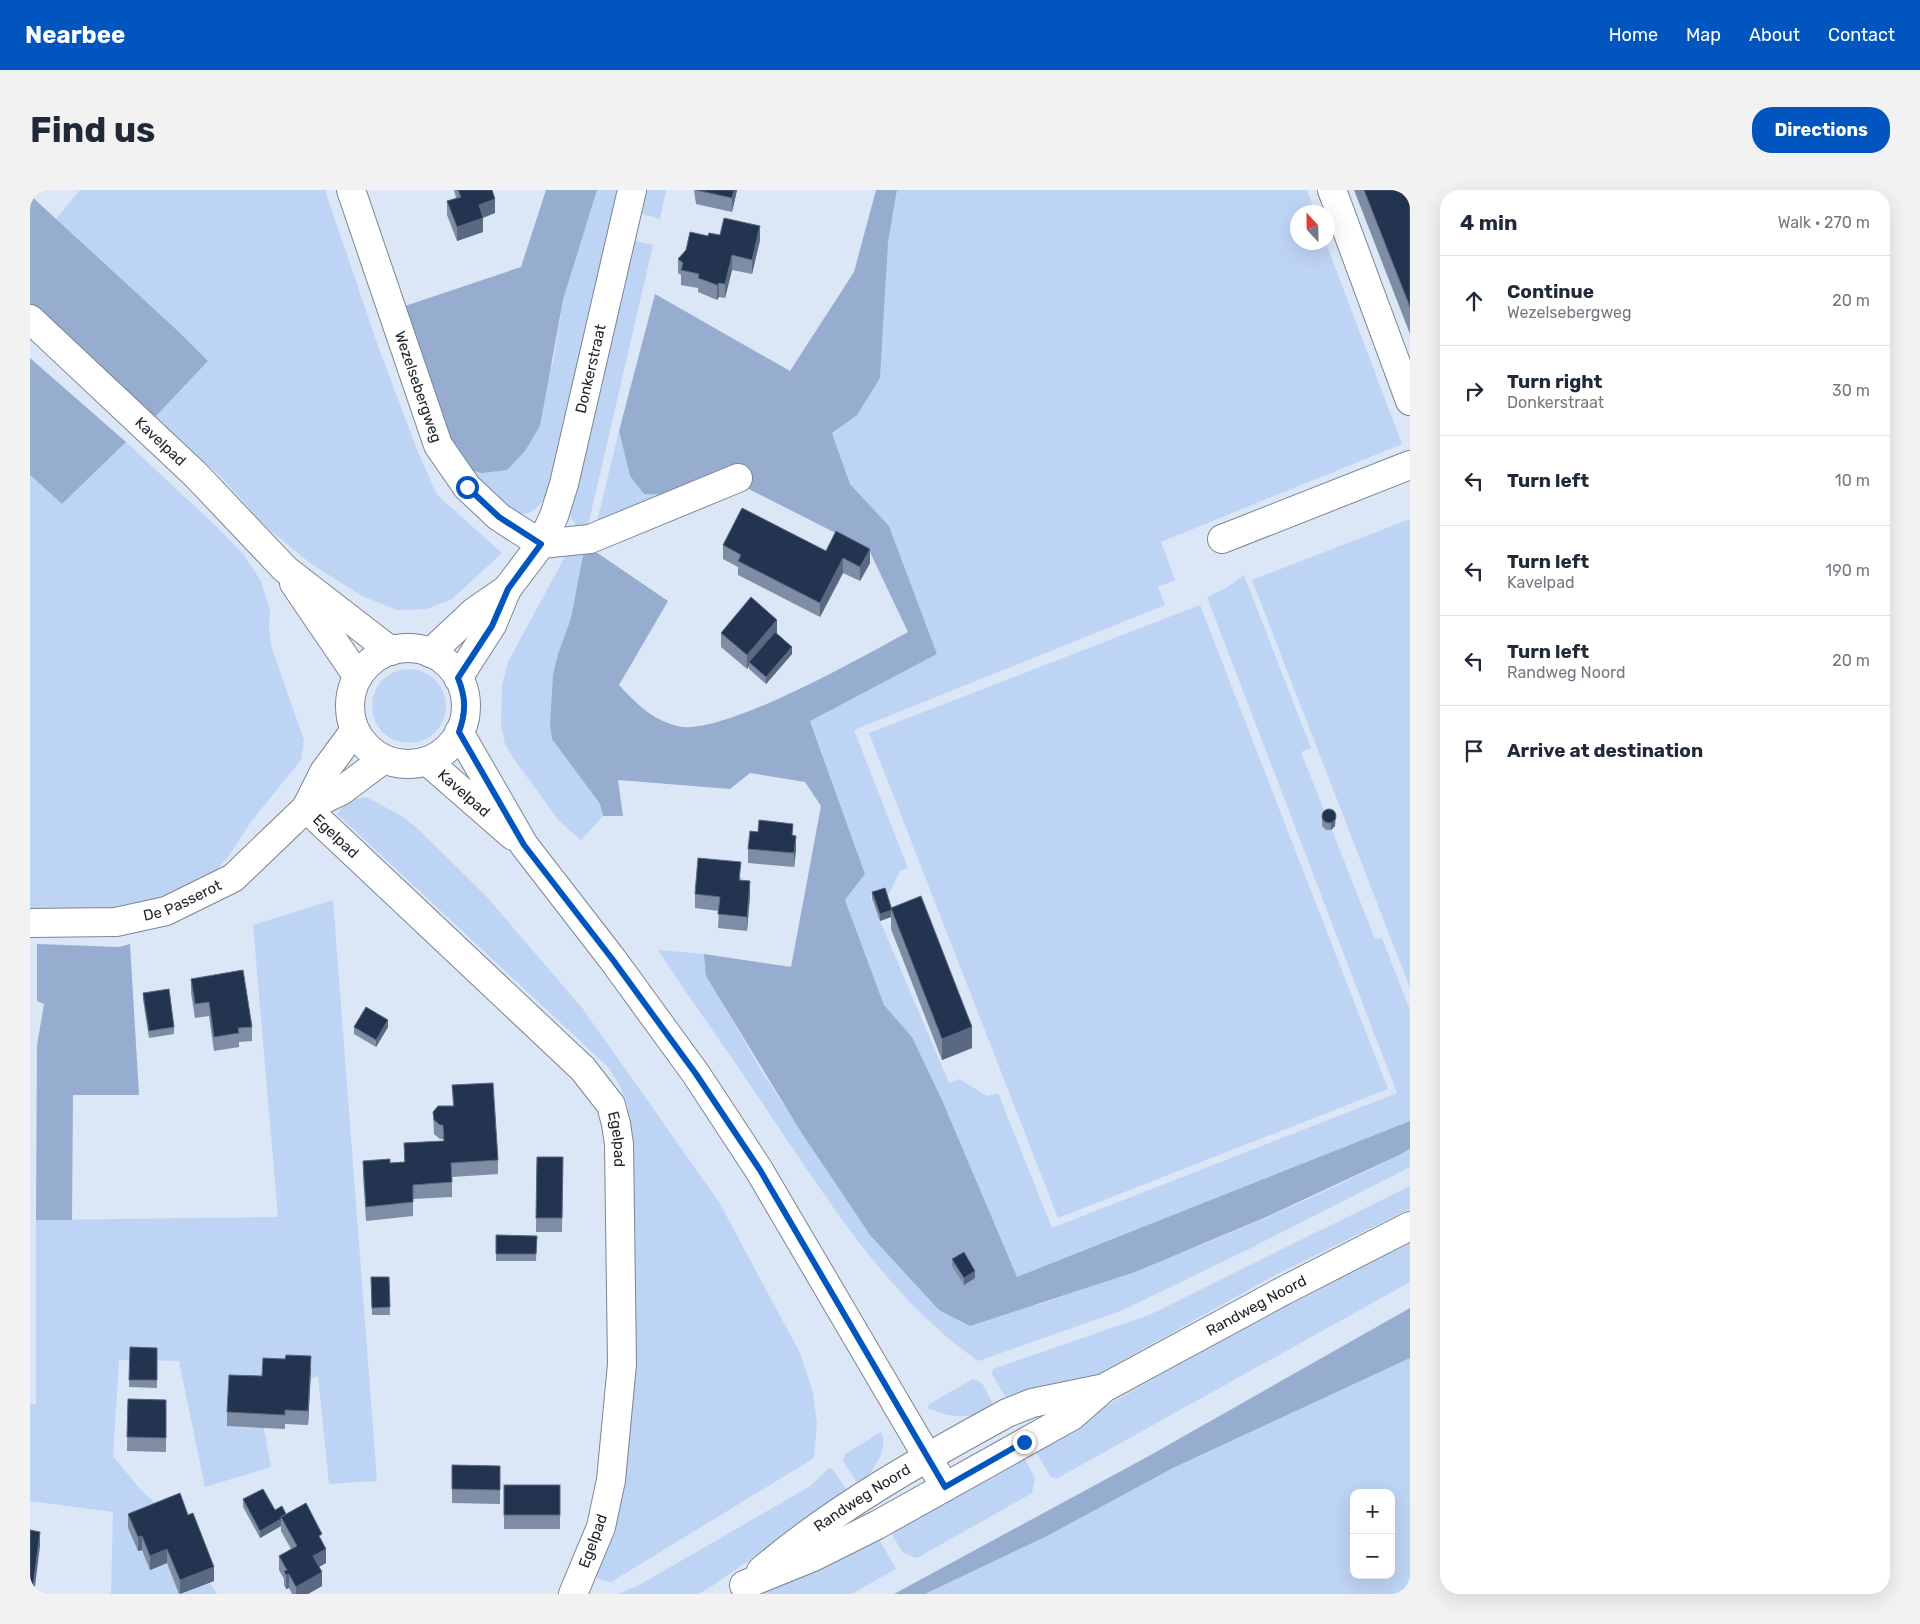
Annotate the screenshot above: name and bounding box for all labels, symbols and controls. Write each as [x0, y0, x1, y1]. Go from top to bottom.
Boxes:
text: Nearbee [25, 21, 125, 49]
text: Home [1609, 24, 1658, 46]
text: Map [1686, 24, 1721, 46]
text: About [1749, 24, 1800, 46]
text: Contact [1828, 24, 1895, 46]
button: Directions [1752, 107, 1890, 153]
text: Find us [30, 109, 155, 151]
north arrow [1290, 205, 1335, 250]
text: 4 min [1460, 210, 1518, 235]
text: Walk · 270 m [1778, 213, 1870, 232]
text: Continue [1507, 280, 1594, 303]
icon: ahead [1460, 287, 1488, 315]
text: 20 m [1832, 291, 1870, 310]
text: Wezelsebergweg [1507, 303, 1632, 322]
street label: Donkerstraat [572, 322, 610, 415]
street label: Wezelsebergweg [391, 329, 446, 445]
text: Turn right [1507, 370, 1602, 393]
icon: right [1460, 377, 1488, 405]
text: 30 m [1832, 381, 1870, 400]
text: Donkerstraat [1507, 393, 1604, 412]
street label: Kavelpad [131, 413, 190, 470]
icon: left [1460, 467, 1488, 495]
text: Turn left [1507, 469, 1589, 492]
text: 10 m [1835, 471, 1870, 490]
route start [456, 476, 479, 499]
text: Turn left [1507, 550, 1589, 573]
icon: left [1460, 557, 1488, 585]
text: 190 m [1825, 561, 1870, 580]
text: Kavelpad [1507, 573, 1574, 592]
text: Turn left [1507, 640, 1589, 663]
icon: left [1460, 647, 1488, 675]
text: 20 m [1832, 651, 1870, 670]
text: Randweg Noord [1507, 663, 1626, 682]
icon: arrive [1460, 737, 1488, 765]
text: Arrive at destination [1507, 739, 1703, 762]
street label: Kavelpad [434, 766, 494, 821]
street label: Egelpad [309, 810, 362, 862]
street label: De Passerot [141, 876, 225, 925]
street label: Egelpad [604, 1109, 628, 1167]
street label: Randweg Noord [1203, 1272, 1309, 1340]
route end [1013, 1431, 1036, 1454]
street label: Randweg Noord [810, 1460, 914, 1536]
map controls [1350, 1489, 1395, 1579]
button: + [1350, 1489, 1395, 1534]
street label: Egelpad [575, 1512, 611, 1570]
button: − [1350, 1534, 1395, 1579]

